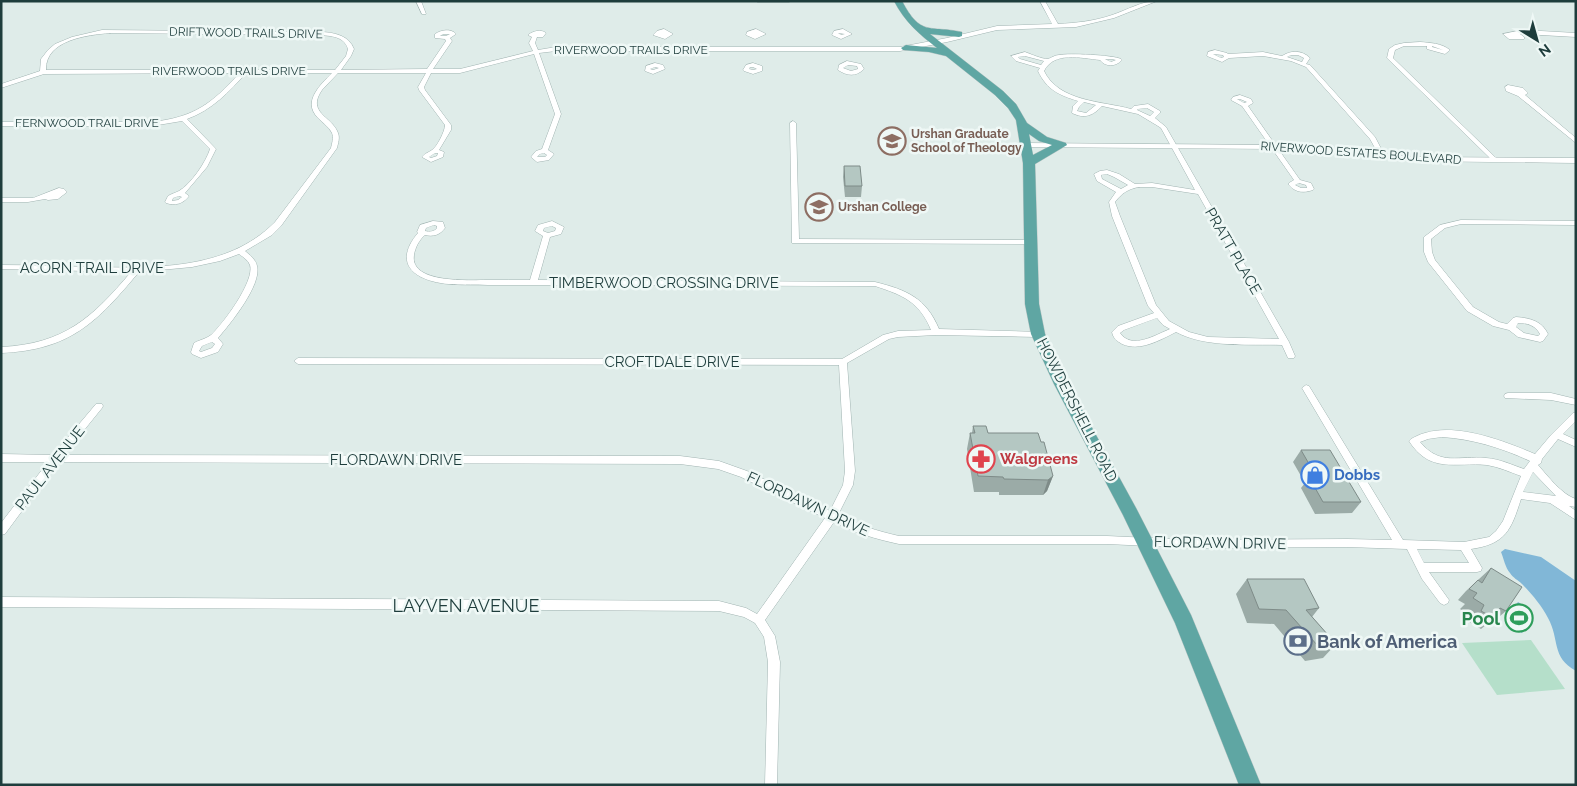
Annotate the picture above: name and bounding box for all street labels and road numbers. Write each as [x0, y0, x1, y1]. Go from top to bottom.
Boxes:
street label: DRIFTWOOD TRAILS DRIVE [169, 25, 323, 41]
street label: RIVERWOOD TRAILS DRIVE [554, 43, 708, 57]
street label: RIVERWOOD TRAILS DRIVE [152, 64, 306, 78]
street label: FERNWOOD TRAIL DRIVE [15, 116, 159, 130]
street label: RIVERWOOD ESTATES BOULEVARD [1260, 139, 1462, 167]
street label: PRATT PLACE [1201, 204, 1265, 298]
street label: ACORN TRAIL DRIVE [20, 259, 164, 277]
street label: TIMBERWOOD CROSSING DRIVE [549, 274, 779, 292]
street label: HOWDERSHELL ROAD [1033, 335, 1121, 485]
street label: CROFTDALE DRIVE [604, 353, 740, 371]
street label: PAUL AVENUE [12, 422, 88, 514]
street label: FLORDAWN DRIVE [330, 451, 462, 469]
street label: FLORDAWN DRIVE [744, 468, 872, 540]
street label: FLORDAWN DRIVE [1154, 533, 1286, 553]
street label: LAYVEN AVENUE [393, 595, 539, 616]

